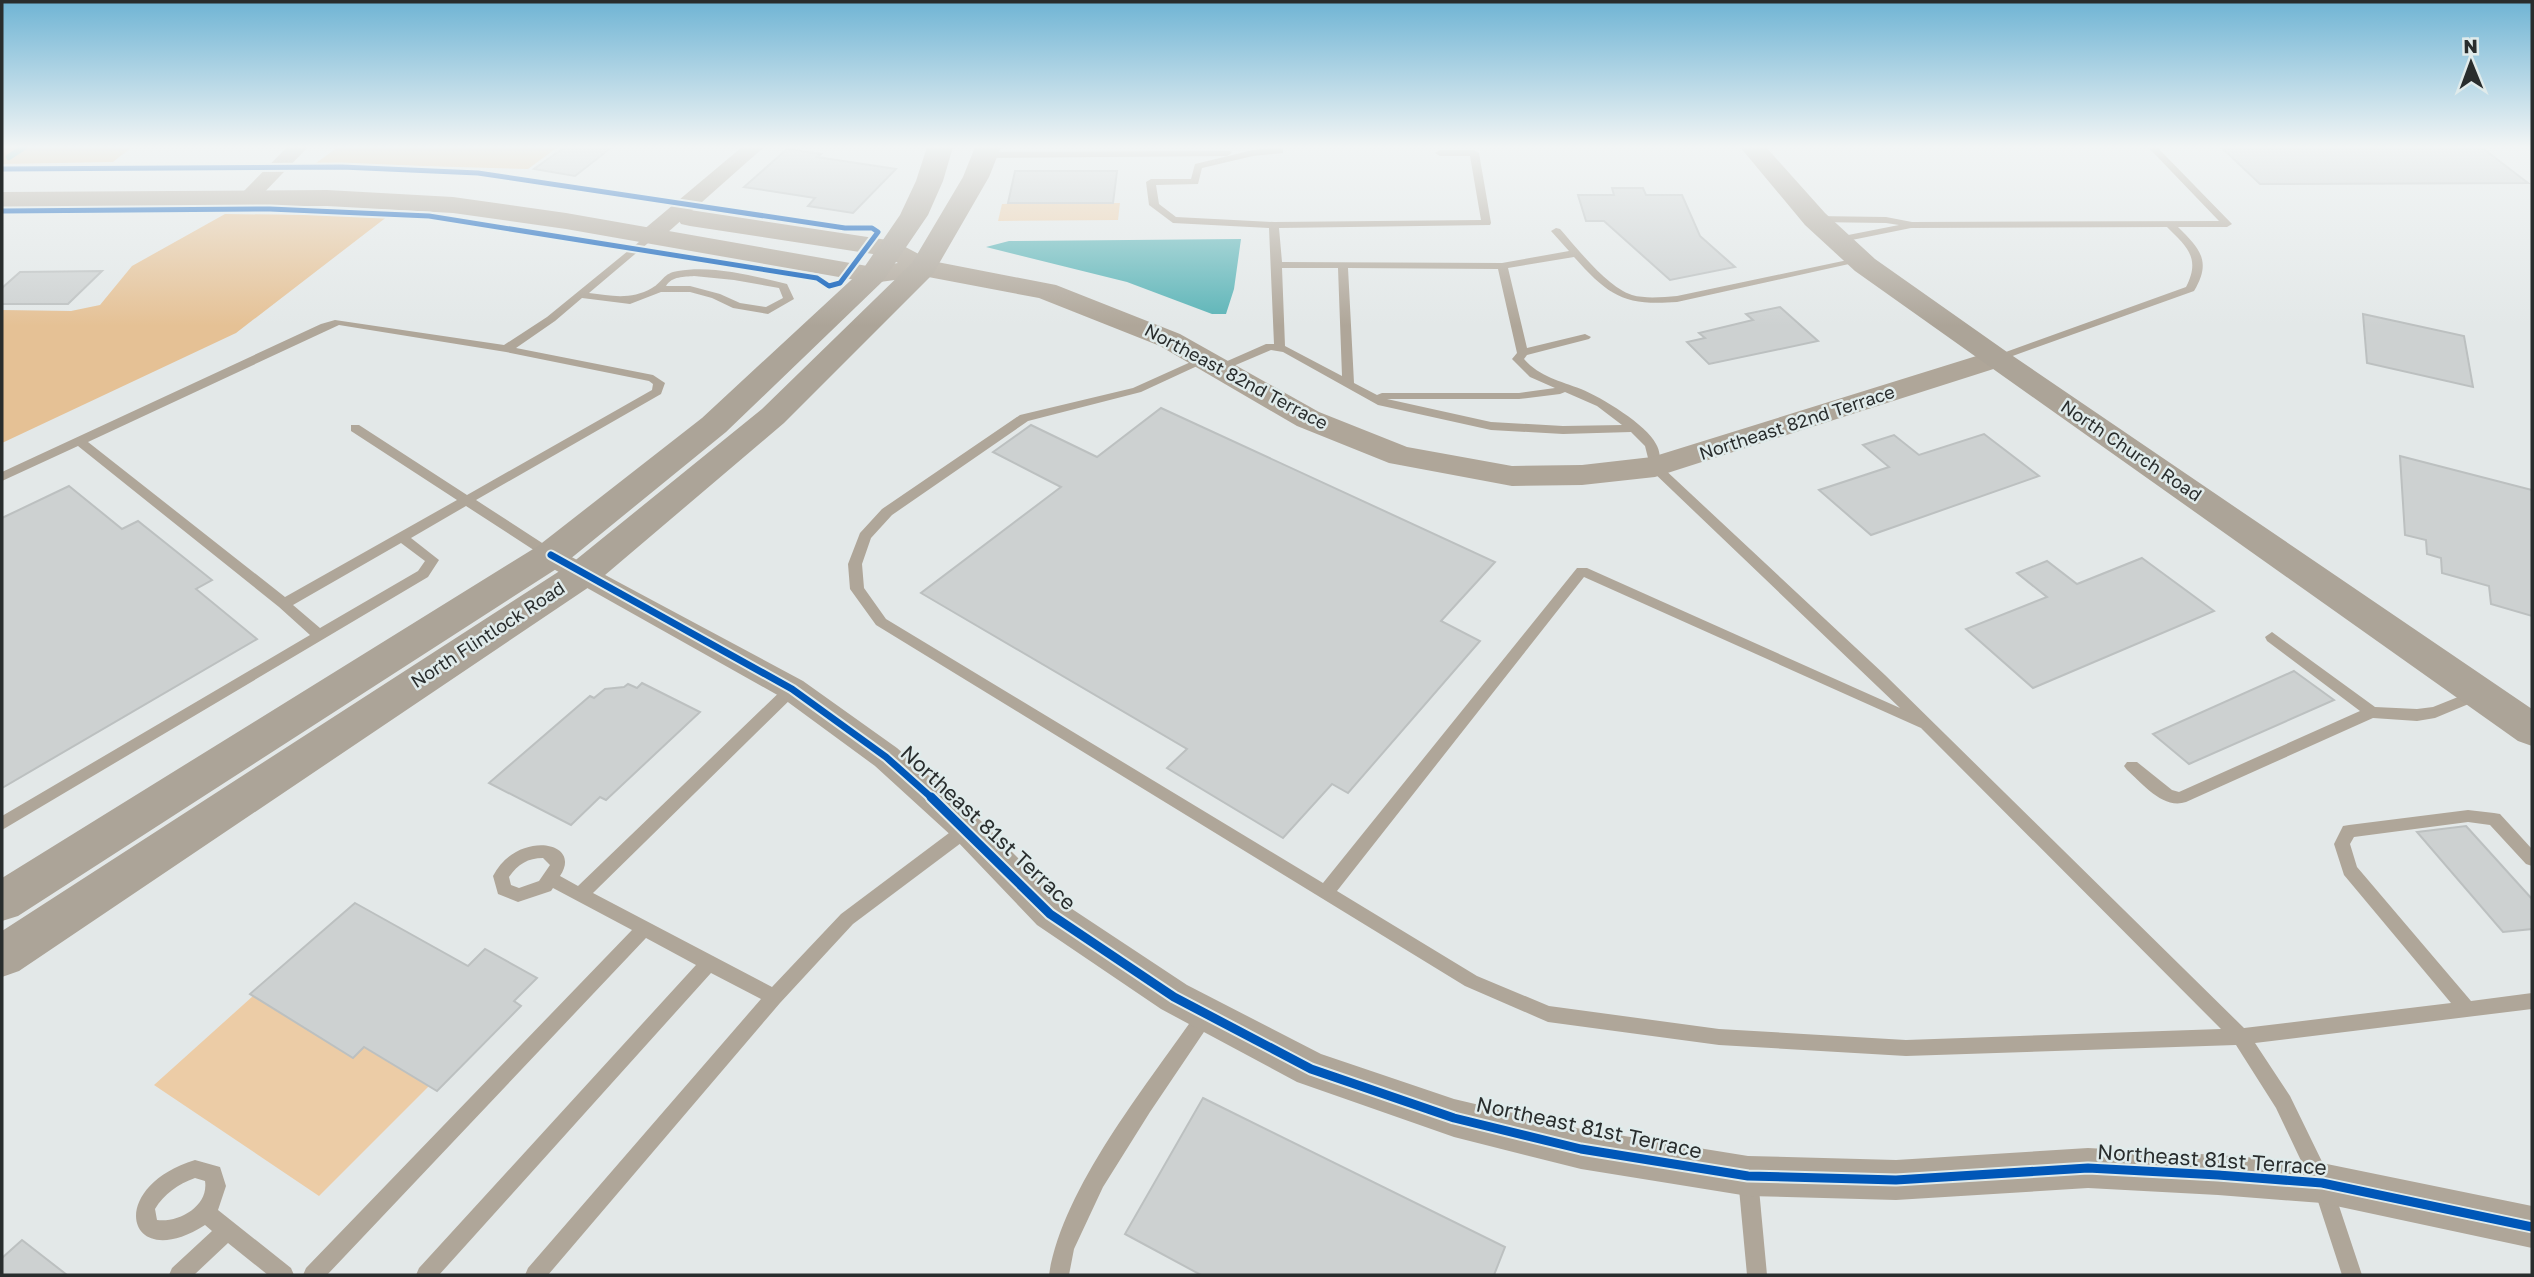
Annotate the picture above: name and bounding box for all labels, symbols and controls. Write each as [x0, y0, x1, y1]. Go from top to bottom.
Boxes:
north arrow [2436, 28, 2506, 98]
text: N [2463, 34, 2478, 57]
street label: Northeast 82nd Terrace [1141, 318, 1332, 434]
street label: Northeast 82nd Terrace [1696, 380, 1897, 464]
street label: North Church Road [2057, 395, 2206, 505]
street label: North Flintlock Road [406, 576, 569, 692]
street label: Northeast 81st Terrace [896, 739, 1082, 915]
street label: Northeast 81st Terrace [1474, 1090, 1704, 1164]
street label: Northeast 81st Terrace [2096, 1138, 2328, 1180]

